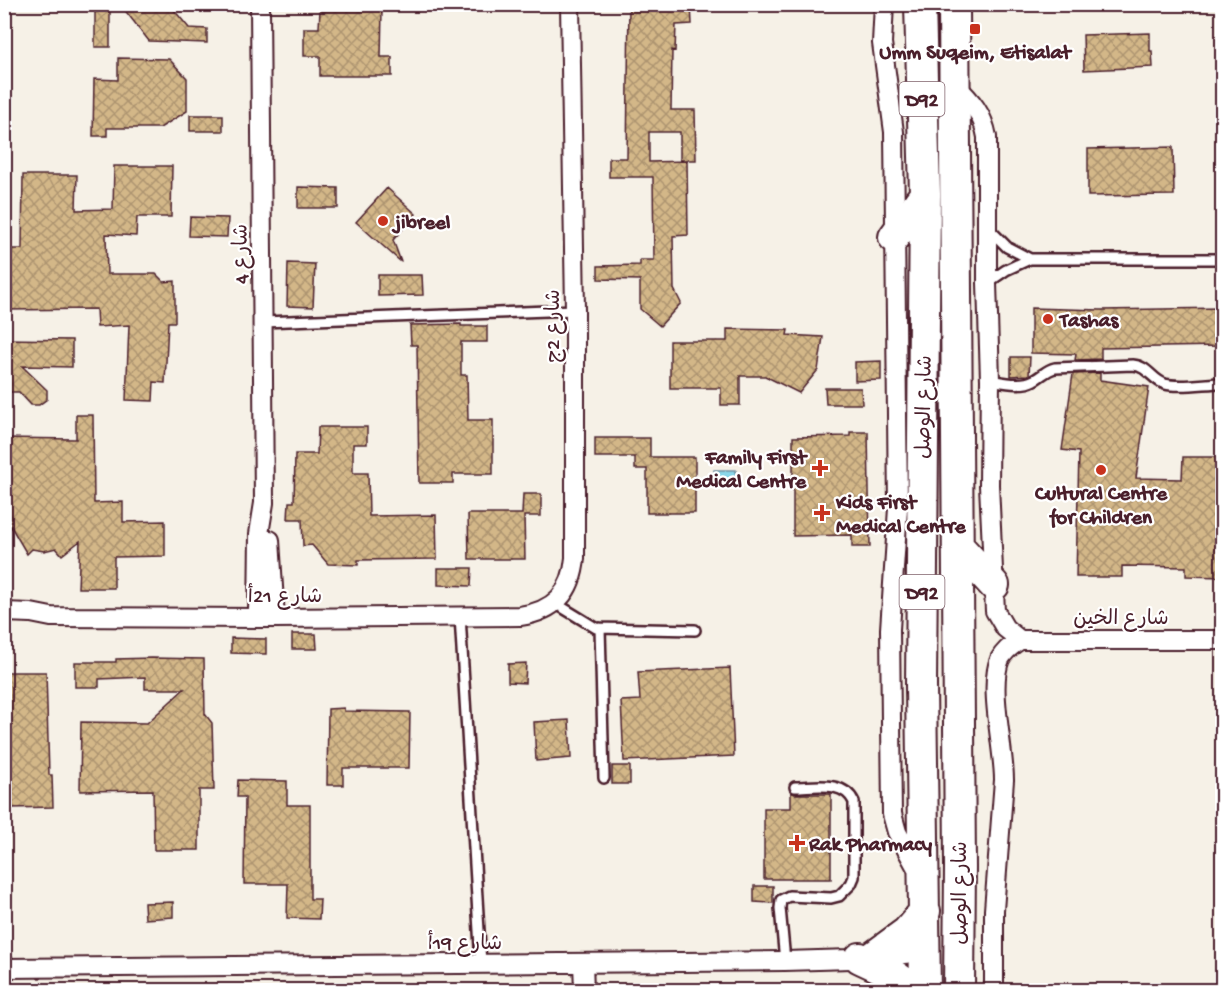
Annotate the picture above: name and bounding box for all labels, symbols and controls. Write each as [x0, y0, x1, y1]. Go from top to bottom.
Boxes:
marker: Umm Suqeim, Etisalat [968, 22, 982, 36]
place label: Umm Suqeim, Etisalat [879, 42, 1073, 67]
road number: D92 [900, 82, 944, 116]
place label: jibreel [391, 212, 451, 237]
marker: jibreel [376, 214, 390, 228]
street label: شارع 4 [230, 224, 257, 284]
street label: شارع 2ج [543, 289, 568, 363]
place label: Tashas [1058, 310, 1119, 335]
marker: Tashas [1041, 312, 1055, 326]
street label: شارع الوصل [912, 355, 940, 459]
place label: Family First Medical Centre [676, 447, 808, 496]
marker: Family First Medical Centre [811, 459, 829, 477]
marker: Cultural Centre for Children [1094, 463, 1108, 477]
place label: Cultural Centre for Children [1034, 483, 1168, 532]
place label: Kids First Medical Centre [835, 492, 967, 541]
marker: Kids First Medical Centre [813, 504, 831, 522]
road number: D92 [900, 575, 944, 609]
street label: شارع 21أ [248, 583, 322, 611]
street label: شارع الخين [1073, 608, 1169, 633]
place label: Rak Pharmacy [808, 834, 933, 859]
marker: Rak Pharmacy [790, 836, 804, 850]
street label: شارع الوصل [949, 841, 975, 945]
street label: شارع 19أ [428, 930, 502, 958]

